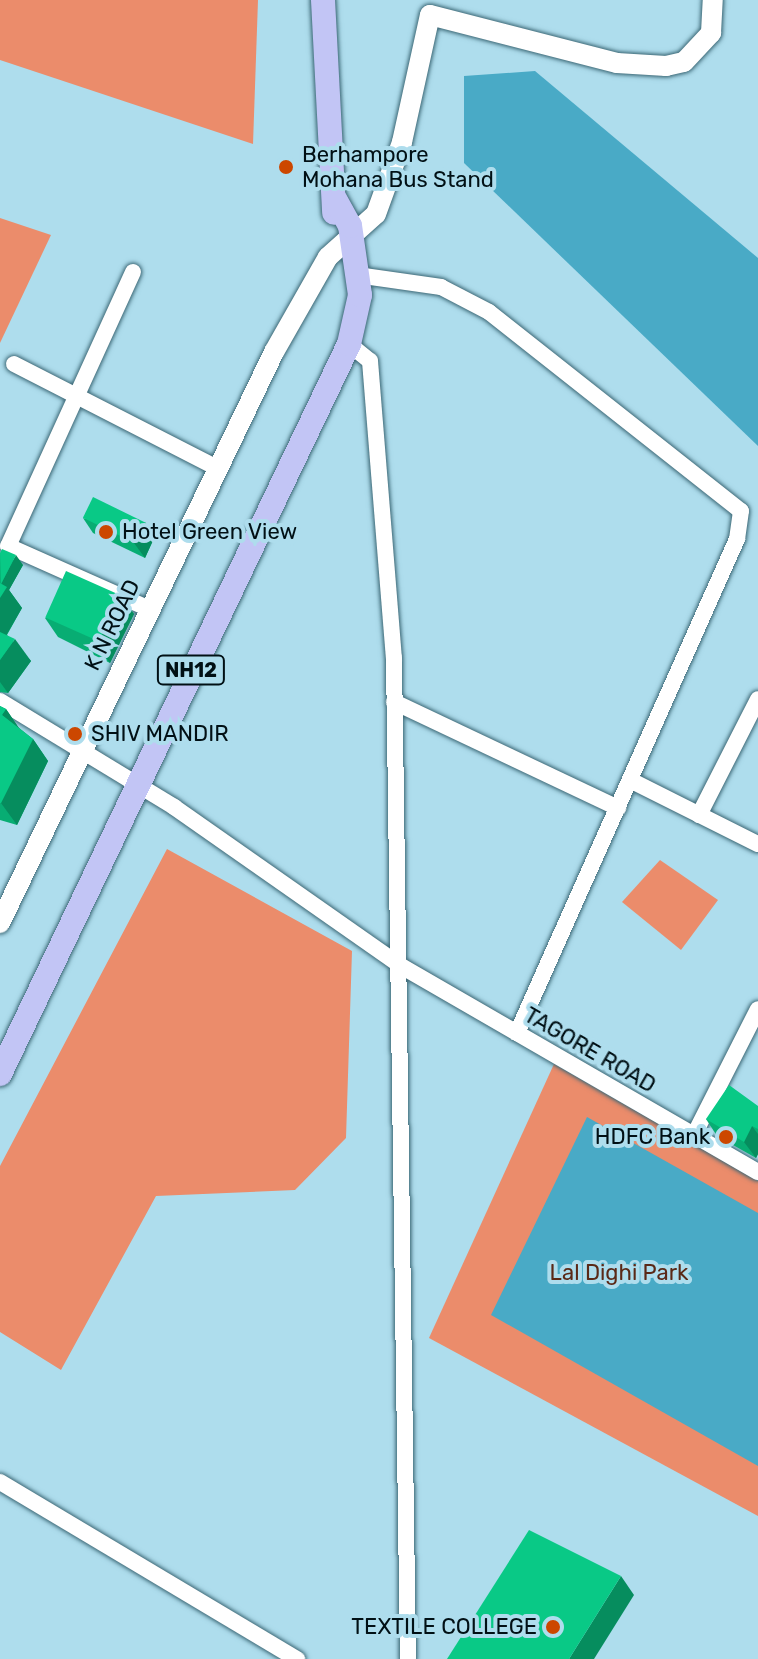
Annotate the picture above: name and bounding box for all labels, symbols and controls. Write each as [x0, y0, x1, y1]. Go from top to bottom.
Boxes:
place label: Berhampore Mohana Bus Stand [302, 141, 494, 192]
marker: Berhampore Mohana Bus Stand [277, 158, 295, 176]
place label: Hotel Green View [122, 519, 298, 545]
marker: Hotel Green View [97, 523, 115, 541]
street label: K N ROAD [79, 575, 145, 675]
road number: NH12 [155, 654, 227, 686]
place label: SHIV MANDIR [91, 721, 229, 747]
marker: SHIV MANDIR [66, 725, 84, 743]
street label: TAGORE ROAD [520, 1002, 660, 1098]
place label: HDFC Bank [595, 1124, 710, 1150]
marker: HDFC Bank [717, 1128, 735, 1146]
park label: Lal Dighi Park [550, 1260, 688, 1286]
place label: TEXTILE COLLEGE [351, 1614, 537, 1640]
marker: TEXTILE COLLEGE [544, 1618, 562, 1636]

